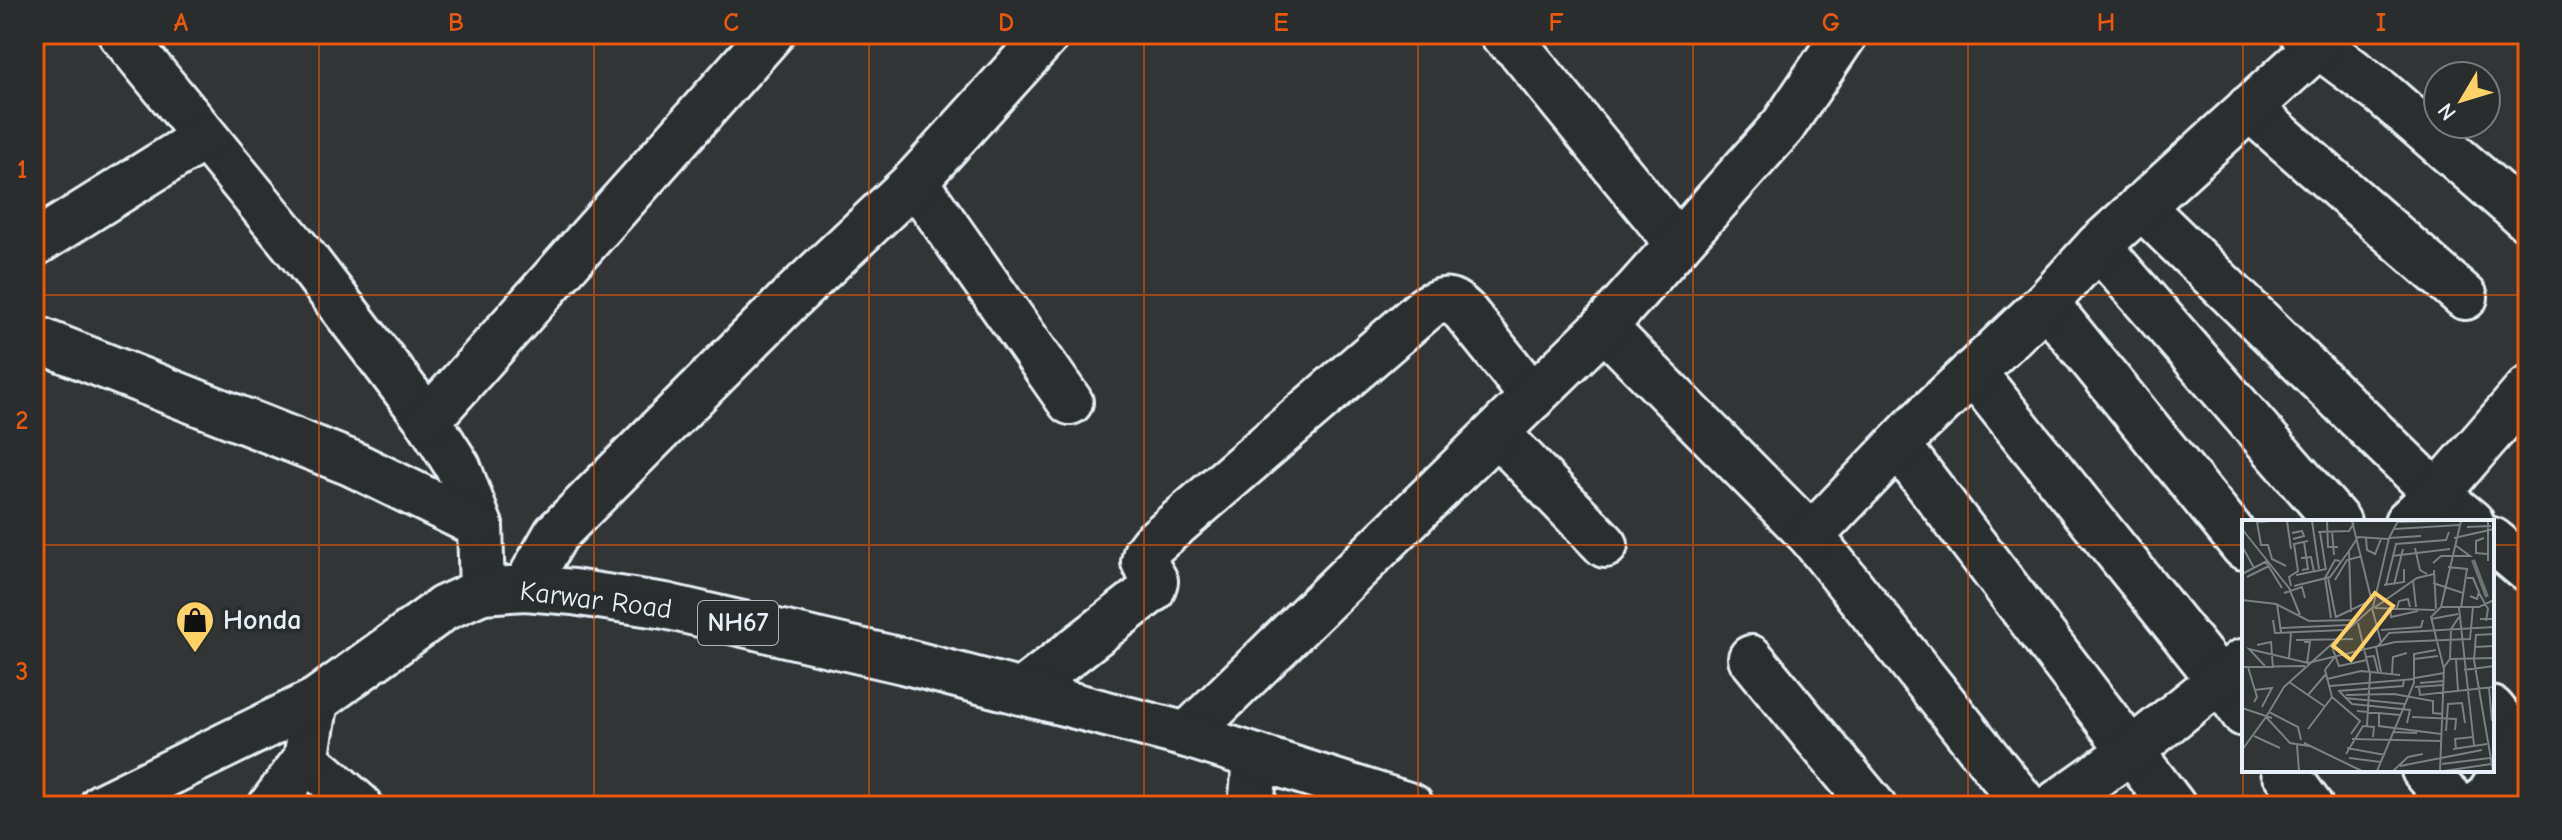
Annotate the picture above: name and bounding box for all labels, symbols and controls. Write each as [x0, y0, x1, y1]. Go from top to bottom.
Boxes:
text: A [174, 8, 189, 38]
text: B [448, 8, 464, 38]
text: C [723, 8, 739, 38]
text: D [998, 8, 1014, 38]
text: E [1273, 8, 1289, 38]
text: F [1548, 8, 1564, 38]
text: G [1822, 8, 1840, 38]
text: H [2097, 8, 2115, 38]
text: I [2376, 8, 2386, 38]
north arrow [2422, 60, 2502, 140]
text: N [2432, 98, 2462, 125]
text: 1 [17, 155, 27, 185]
text: 2 [16, 406, 28, 436]
inset map [2242, 520, 2494, 772]
street label: Karwar Road [518, 575, 674, 625]
shop icon: Honda [174, 599, 216, 654]
road number: NH67 [698, 601, 778, 645]
place label: Honda [223, 604, 302, 636]
text: 3 [16, 657, 28, 687]

